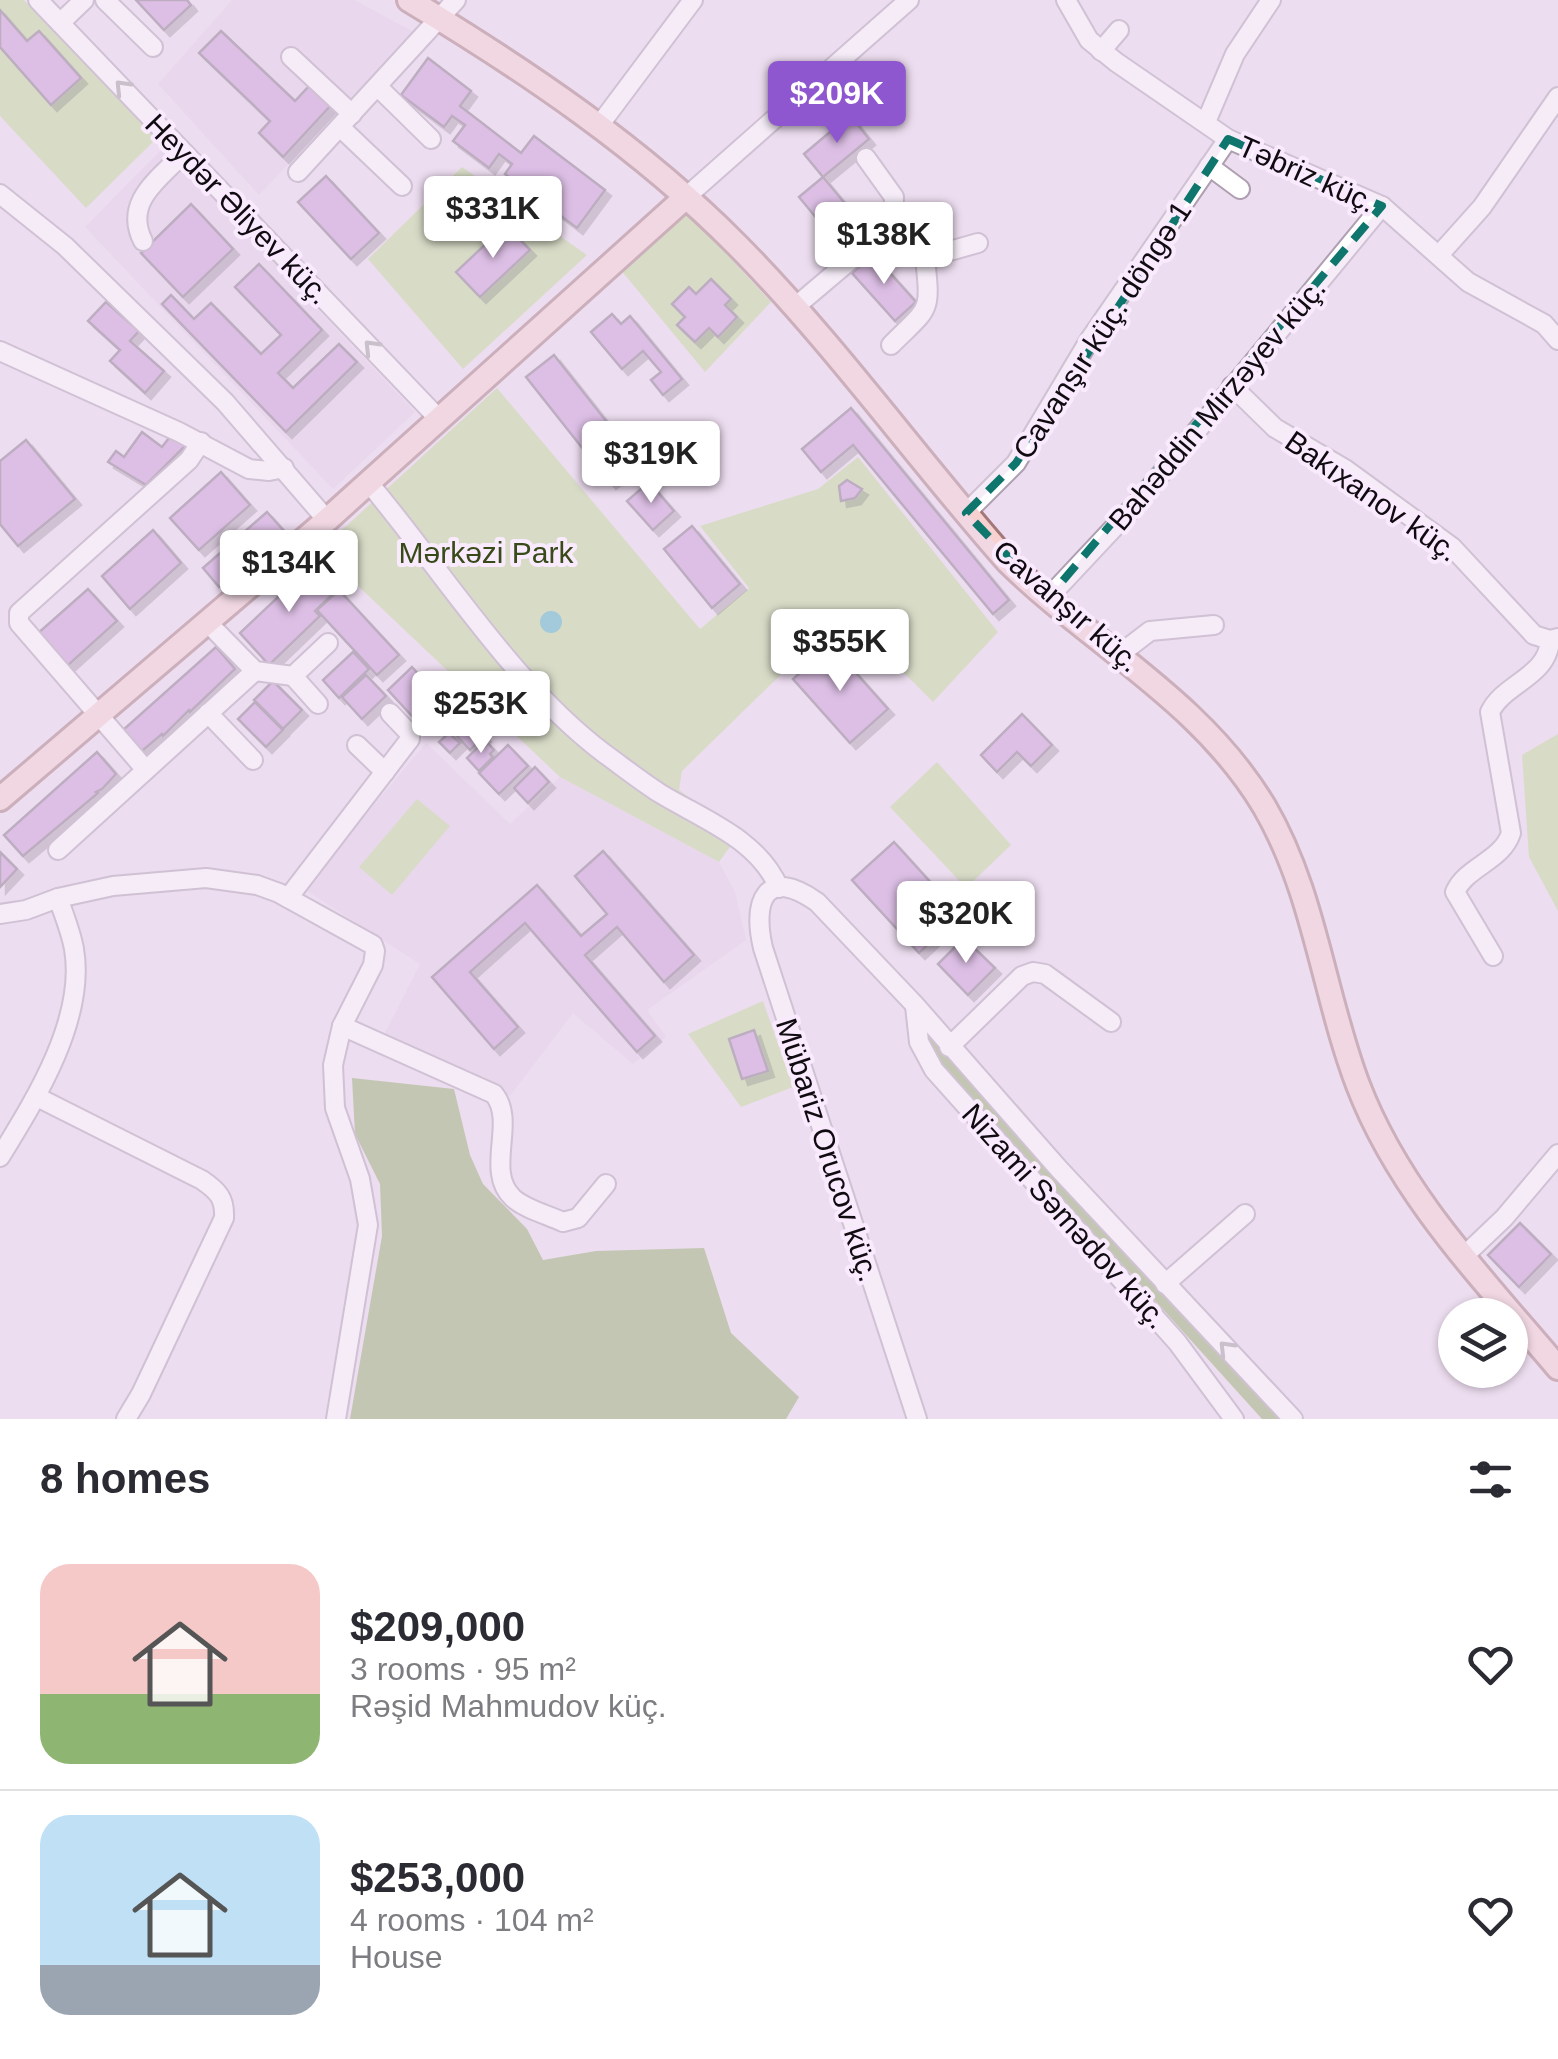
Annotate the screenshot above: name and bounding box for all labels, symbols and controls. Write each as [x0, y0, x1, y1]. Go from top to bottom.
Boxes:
pin: $209K [767, 61, 907, 146]
text: $209K [790, 75, 884, 111]
one-way arrow [115, 81, 133, 99]
street label: Heydər Əliyev küç. [139, 107, 337, 311]
street label: Təbriz küç. [1233, 129, 1381, 219]
pin: $331K [423, 176, 563, 261]
text: $331K [446, 190, 540, 226]
street label: Cavanşır küç. döngə 1 [1006, 195, 1198, 465]
pin: $138K [814, 202, 954, 287]
text: $138K [837, 216, 931, 252]
street label: Bahəddin Mirzəyev küç. [1102, 271, 1332, 537]
one-way arrow [365, 341, 383, 359]
pin: $319K [581, 421, 721, 506]
street label: Bakıxanov küç. [1279, 424, 1465, 568]
text: $319K [604, 435, 698, 471]
pin: $134K [219, 530, 359, 615]
street label: Cavanşır küç. [987, 533, 1147, 679]
park label: Mərkəzi Park [398, 536, 575, 569]
text: $134K [242, 544, 336, 580]
pin: $355K [770, 609, 910, 694]
text: $355K [793, 623, 887, 659]
pin: $253K [411, 671, 551, 756]
text: $253K [434, 685, 528, 721]
pin: $320K [896, 881, 1036, 966]
text: $320K [919, 895, 1013, 931]
street label: Mübariz Orucov küç. [770, 1014, 886, 1286]
street label: Nizami Səmədov küç. [956, 1097, 1174, 1335]
map controls [1438, 1298, 1528, 1388]
button: layers [1438, 1298, 1528, 1388]
one-way arrow [1220, 1342, 1238, 1360]
icon: filters [1463, 1452, 1518, 1507]
text: 8 homes [40, 1455, 210, 1502]
text: $209,000 [350, 1603, 525, 1650]
icon: home [120, 1604, 240, 1724]
icon: heart [1463, 1637, 1518, 1692]
text: 3 rooms · 95 m² [350, 1651, 576, 1687]
text: Rəşid Mahmudov küç. [350, 1688, 667, 1724]
text: $253,000 [350, 1854, 525, 1901]
icon: home [120, 1855, 240, 1975]
icon: heart [1463, 1888, 1518, 1943]
text: 4 rooms · 104 m² [350, 1902, 594, 1938]
text: House [350, 1939, 443, 1975]

